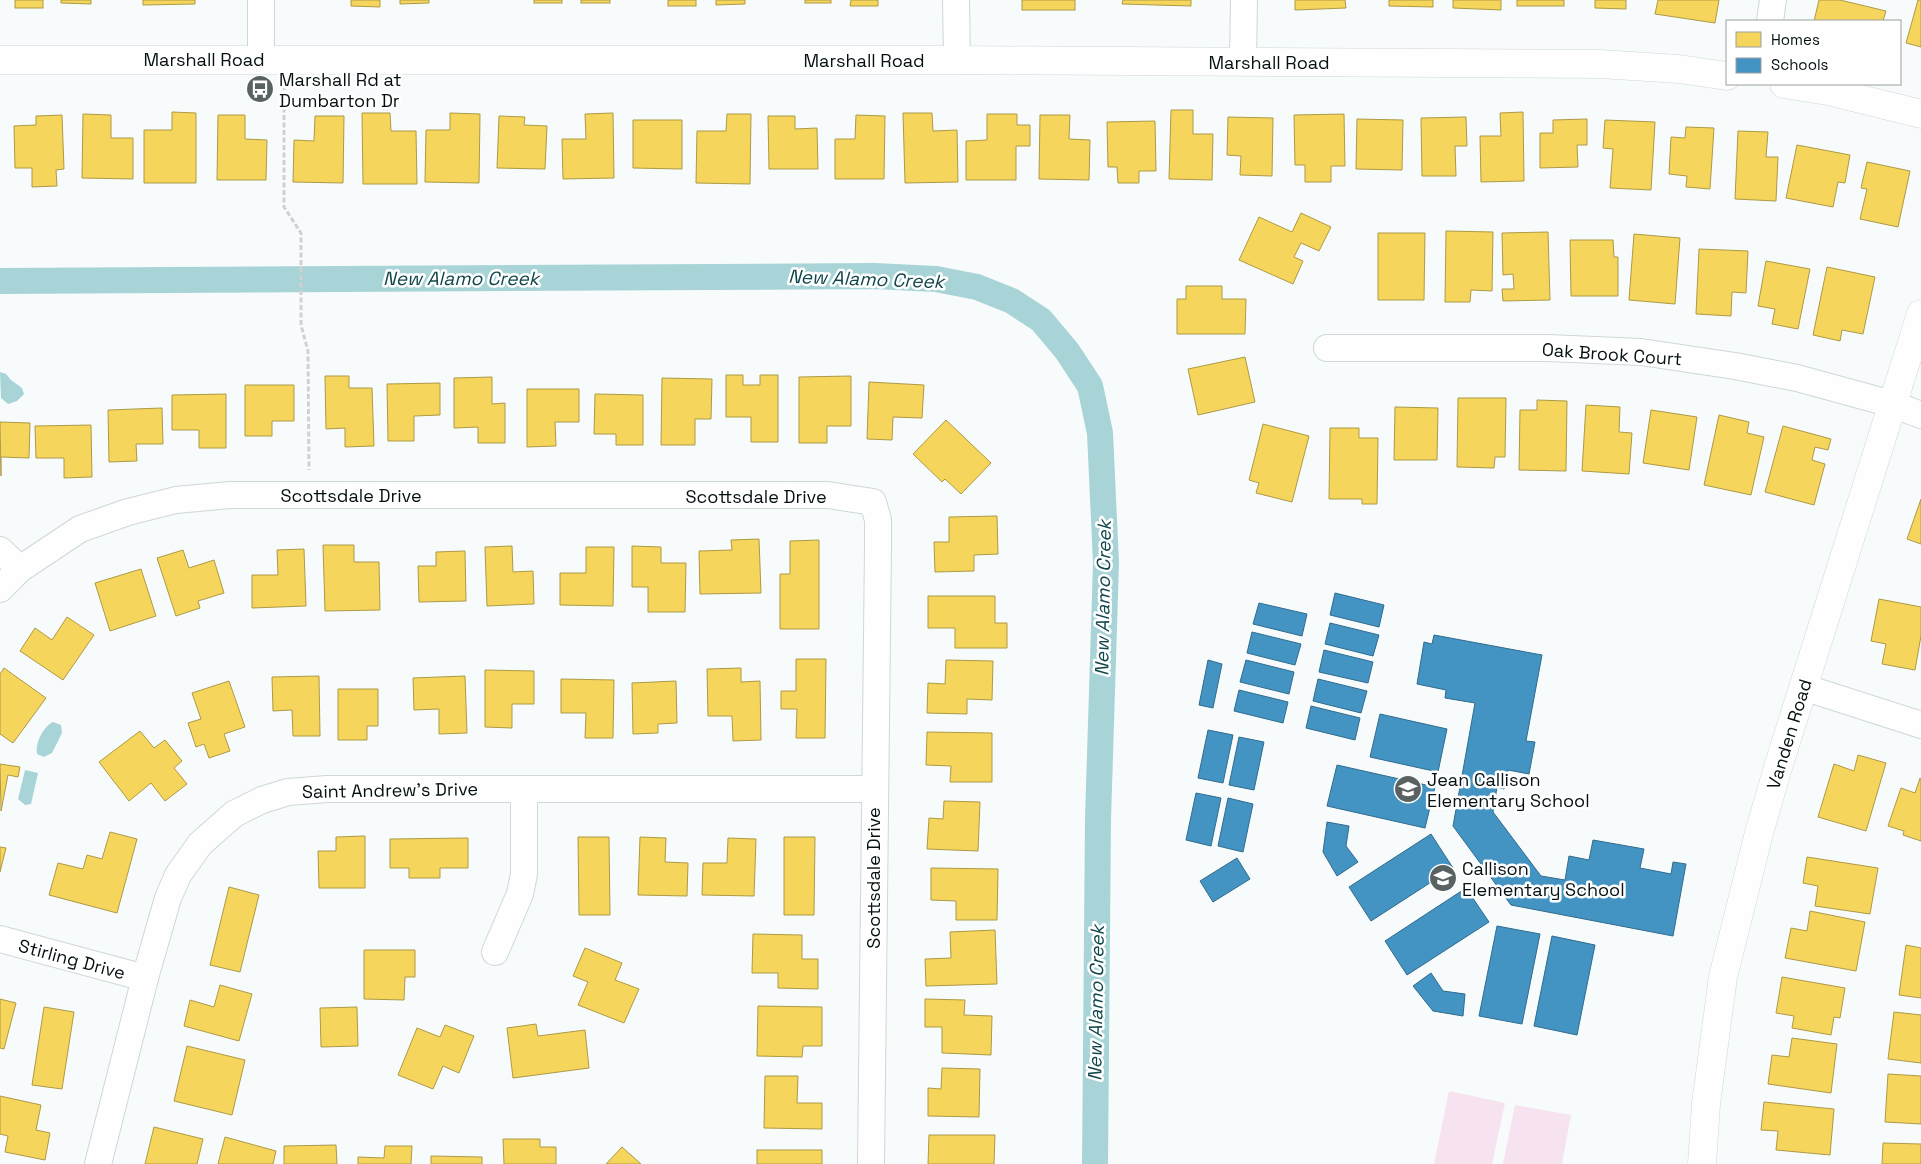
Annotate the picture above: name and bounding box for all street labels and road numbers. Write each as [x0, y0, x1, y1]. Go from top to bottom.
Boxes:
street label: Marshall Road [143, 48, 265, 71]
street label: Marshall Road [803, 49, 925, 72]
street label: Marshall Road [1208, 51, 1330, 74]
street label: Oak Brook Court [1541, 338, 1683, 370]
street label: Scottsdale Drive [280, 484, 422, 507]
street label: Scottsdale Drive [685, 485, 827, 508]
street label: Vanden Road [1761, 676, 1817, 792]
street label: Saint Andrew's Drive [302, 777, 478, 803]
street label: Scottsdale Drive [862, 807, 885, 949]
street label: Stirling Drive [16, 934, 128, 984]

